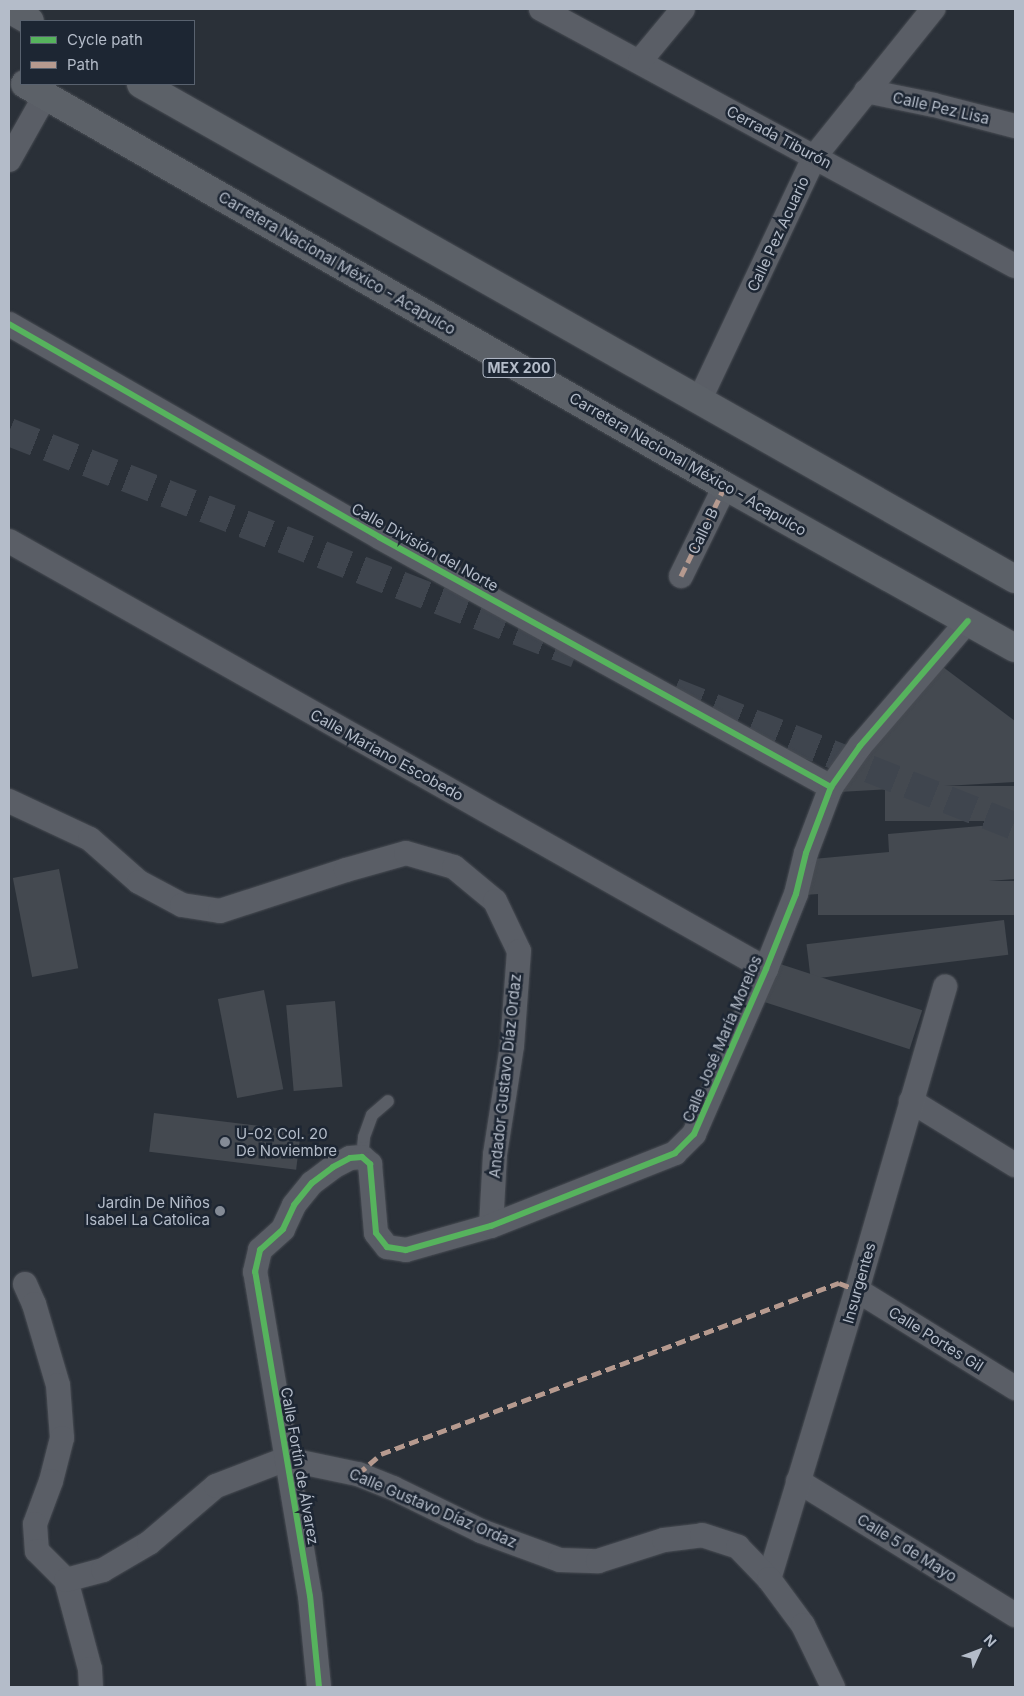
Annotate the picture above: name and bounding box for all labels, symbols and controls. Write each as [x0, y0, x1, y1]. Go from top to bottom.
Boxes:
legend [20, 20, 195, 85]
text: Cycle path [67, 30, 143, 49]
text: Path [67, 55, 99, 74]
street label: Calle Pez Lisa [891, 88, 991, 128]
street label: Cerrada Tiburón [724, 102, 834, 172]
street label: Calle Pez Acuario [743, 174, 813, 294]
street label: Carretera Nacional México - Acapulco [215, 188, 459, 338]
road number: MEX 200 [482, 356, 556, 379]
street label: Carretera Nacional México - Acapulco [566, 389, 810, 539]
street label: Calle División del Norte [348, 499, 502, 595]
street label: Calle B [684, 505, 722, 557]
street label: Calle Mariano Escobedo [307, 705, 467, 805]
street label: Calle José María Morelos [679, 953, 765, 1125]
street label: Andador Gustavo Díaz Ordaz [485, 973, 525, 1179]
place label: U-02 Col. 20 De Noviembre [236, 1124, 337, 1159]
marker: U-02 Col. 20 De Noviembre [218, 1135, 232, 1149]
place label: Jardin De Niños Isabel La Catolica [85, 1193, 210, 1228]
marker: Jardin De Niños Isabel La Catolica [214, 1205, 226, 1217]
street label: Insurgentes [839, 1240, 879, 1326]
street label: Calle Portes Gil [885, 1303, 987, 1375]
street label: Calle Fortín de Álvarez [277, 1386, 323, 1546]
street label: Calle Gustavo Díaz Ordaz [347, 1464, 519, 1552]
street label: Calle 5 de Mayo [854, 1510, 960, 1586]
north arrow [954, 1626, 1004, 1676]
text: N [980, 1631, 1000, 1650]

